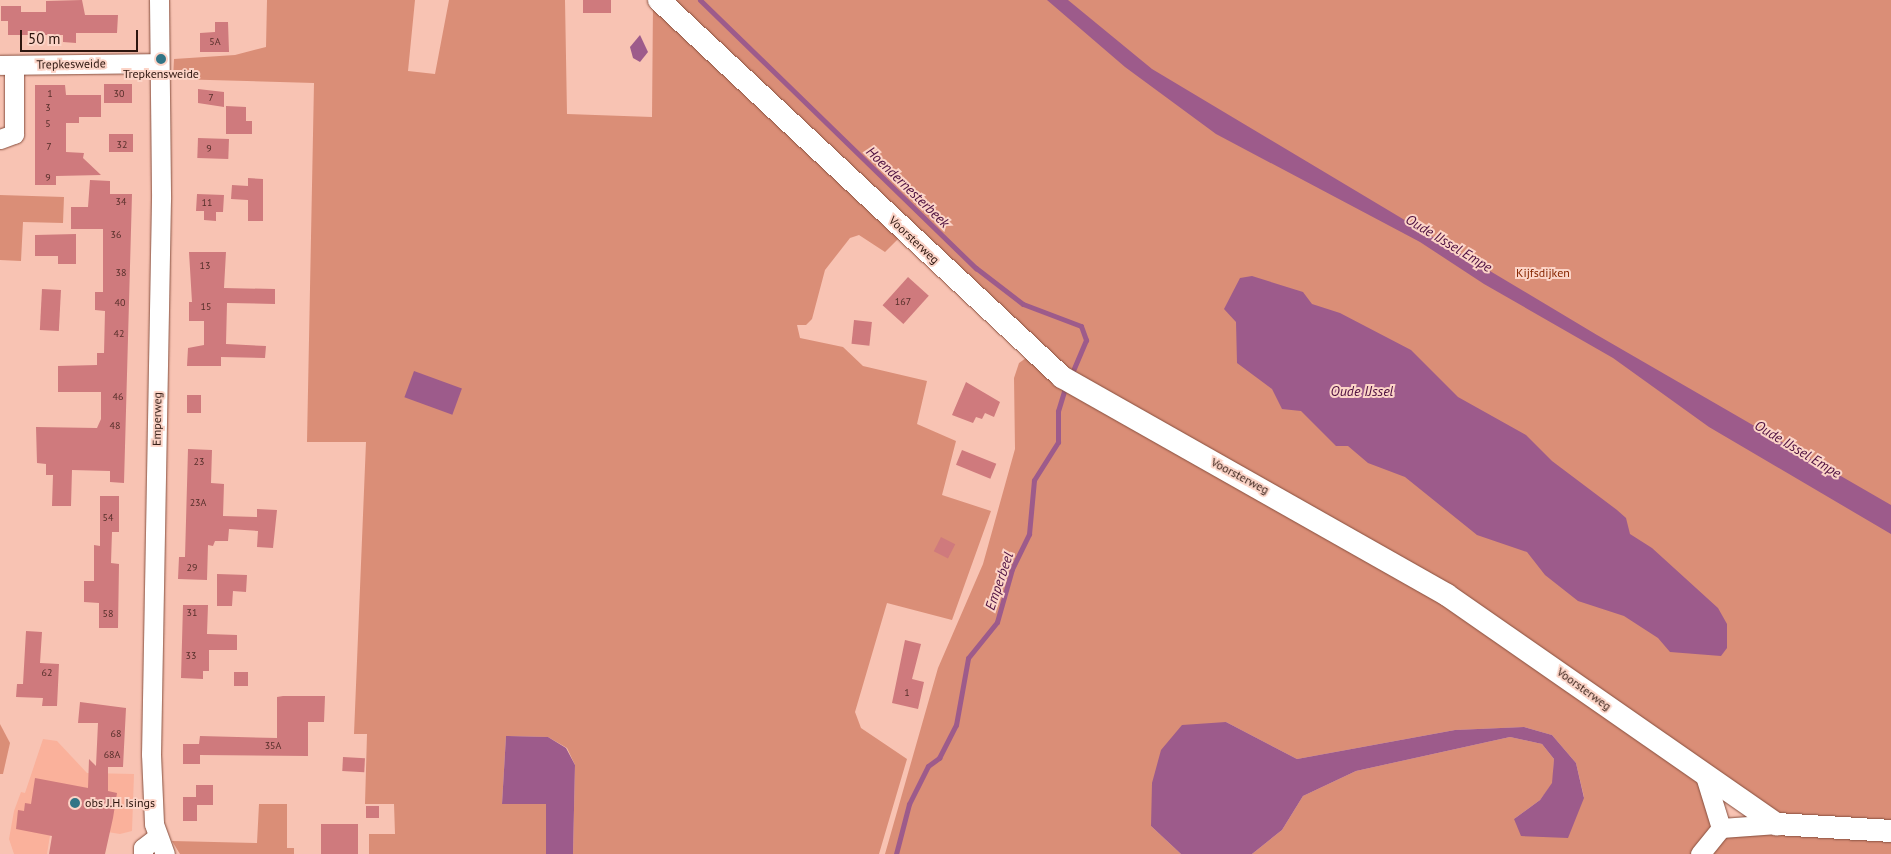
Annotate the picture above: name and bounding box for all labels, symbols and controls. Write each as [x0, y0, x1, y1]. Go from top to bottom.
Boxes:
scale bar [22, 20, 140, 52]
text: 50 m [28, 29, 61, 48]
house number: 5A [209, 36, 221, 48]
marker: Trepkensweide [155, 53, 167, 65]
street label: Trepkesweide [36, 56, 106, 72]
place label: Trepkensweide [123, 67, 199, 81]
house number: 1 [47, 88, 53, 100]
house number: 30 [114, 88, 124, 100]
house number: 7 [208, 92, 214, 104]
house number: 3 [45, 102, 51, 114]
house number: 5 [45, 118, 51, 130]
house number: 32 [117, 139, 127, 151]
house number: 7 [46, 141, 52, 153]
house number: 9 [206, 143, 212, 155]
water label: Hoendernesterbeek [863, 143, 953, 231]
house number: 9 [45, 172, 51, 184]
house number: 34 [116, 196, 126, 208]
house number: 11 [202, 197, 212, 209]
water label: Oude IJssel Empe [1403, 211, 1495, 275]
street label: Voorsterweg [886, 213, 942, 267]
house number: 36 [111, 229, 121, 241]
house number: 13 [200, 260, 210, 272]
park label: Kijfsdijken [1516, 266, 1570, 280]
house number: 38 [116, 267, 126, 279]
house number: 167 [895, 296, 911, 308]
house number: 40 [115, 297, 125, 309]
house number: 15 [201, 301, 211, 313]
house number: 42 [114, 328, 124, 340]
water label: Oude IJssel [1331, 383, 1393, 399]
house number: 46 [113, 391, 123, 403]
street label: Emperweg [149, 392, 165, 446]
water label: Oude IJssel Empe [1752, 417, 1844, 481]
house number: 48 [110, 420, 120, 432]
street label: Voorsterweg [1209, 455, 1271, 497]
house number: 23 [194, 456, 204, 468]
house number: 23A [190, 497, 206, 509]
house number: 54 [103, 512, 113, 524]
water label: Emperbeel [981, 550, 1017, 612]
house number: 29 [187, 562, 197, 574]
house number: 31 [187, 607, 197, 619]
house number: 58 [103, 608, 113, 620]
house number: 33 [186, 650, 196, 662]
street label: Voorsterweg [1554, 665, 1614, 713]
house number: 62 [42, 667, 52, 679]
house number: 1 [904, 687, 910, 699]
house number: 68 [111, 728, 121, 740]
house number: 35A [265, 740, 281, 752]
house number: 68A [104, 749, 120, 761]
place label: obs J.H. Isings [85, 796, 156, 810]
marker: obs J.H. Isings [69, 797, 81, 809]

